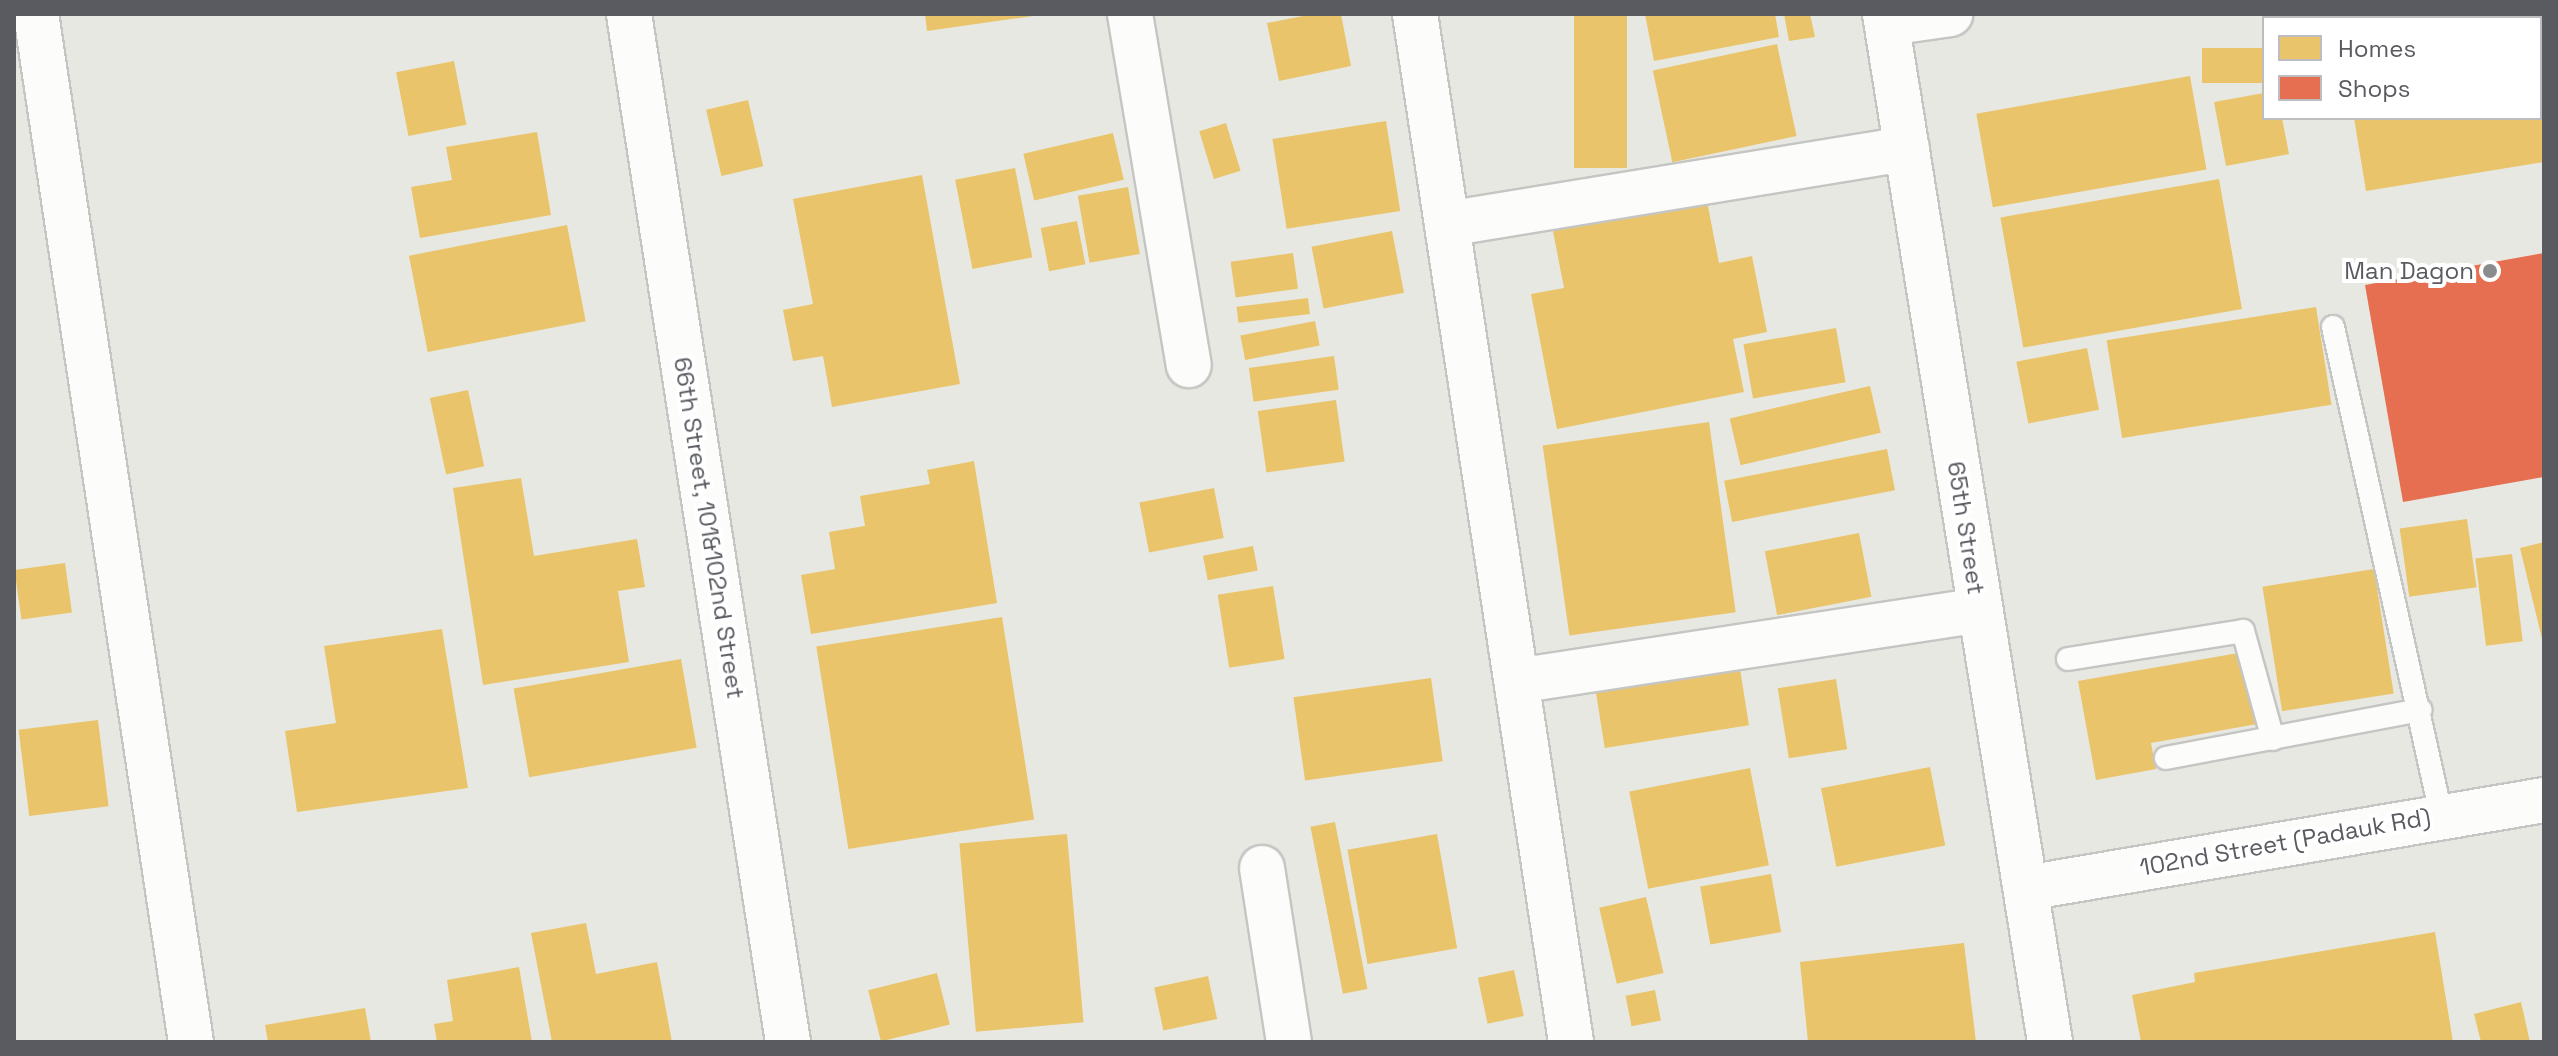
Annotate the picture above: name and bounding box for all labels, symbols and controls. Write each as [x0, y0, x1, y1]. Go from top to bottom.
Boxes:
legend [2262, 16, 2542, 120]
text: Homes [2338, 33, 2416, 64]
text: Shops [2338, 73, 2410, 104]
place label: Man Dagon [2344, 257, 2474, 285]
marker: Man Dagon [2481, 262, 2499, 280]
street label: 66th Street, 101&102nd Street [668, 355, 750, 701]
street label: 65th Street [1941, 459, 1991, 597]
street label: 102nd Street (Padauk Rd) [2137, 802, 2433, 882]

